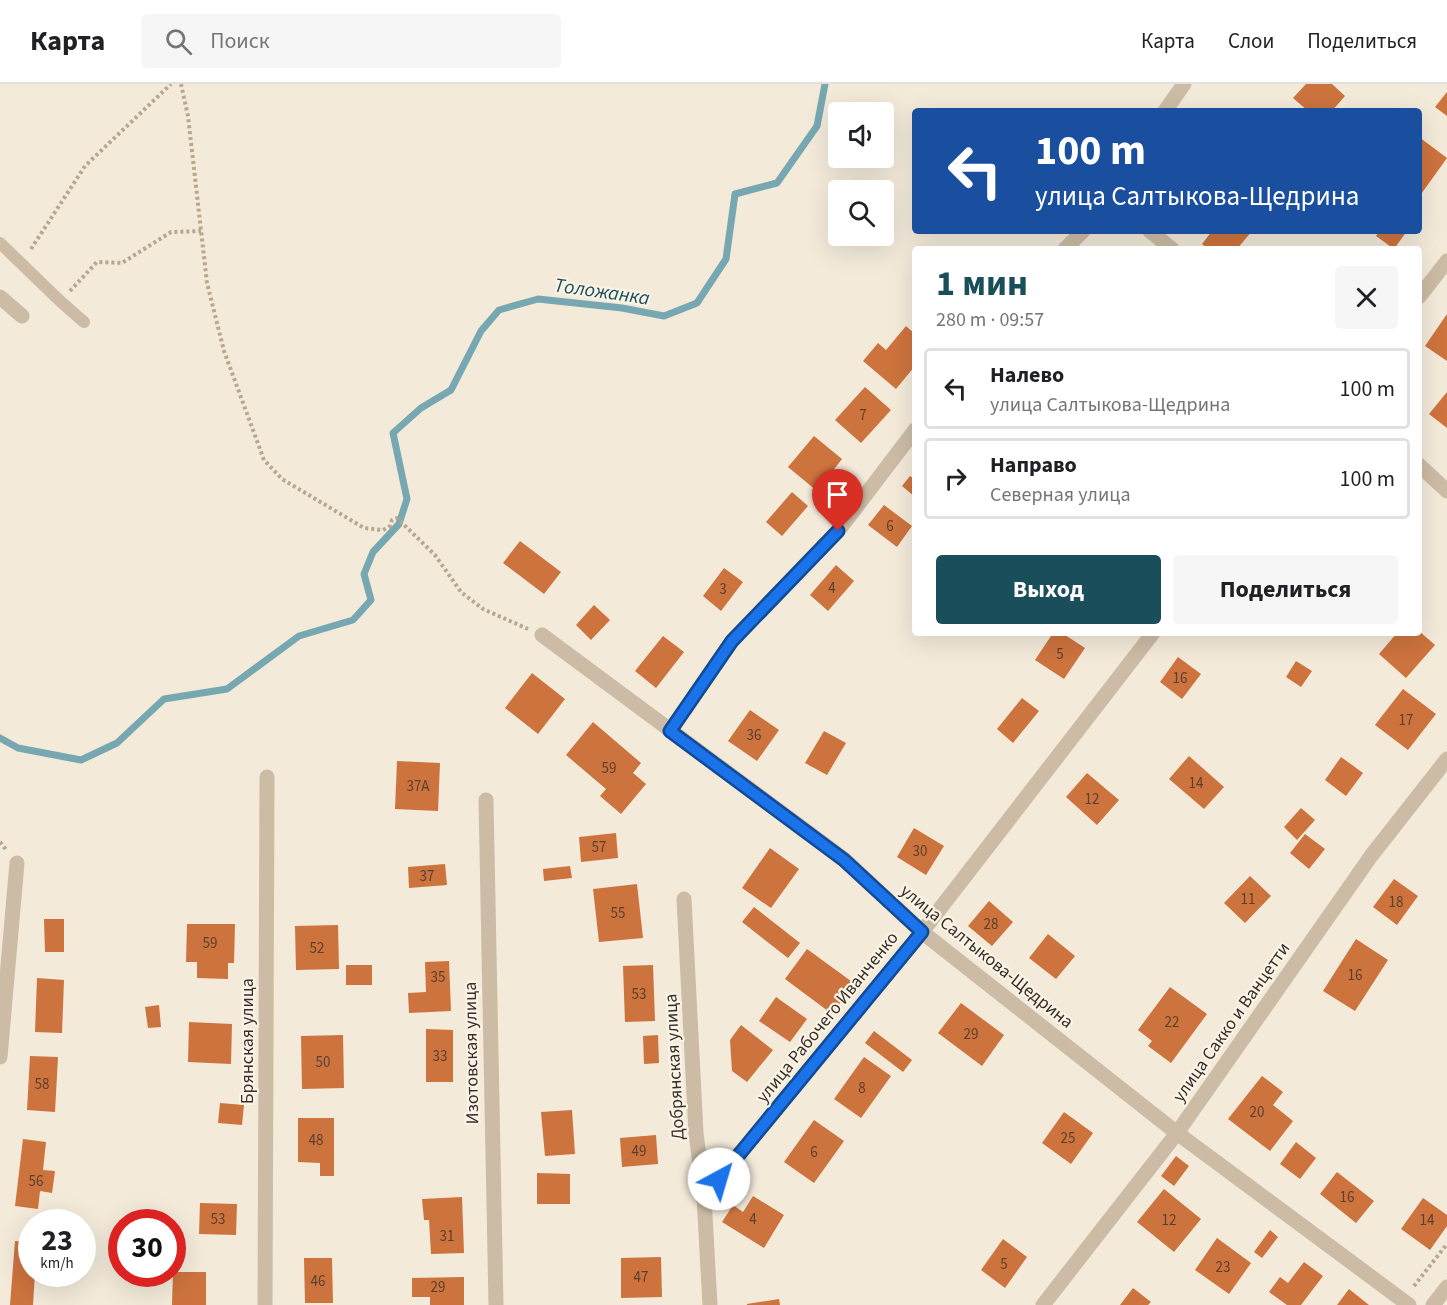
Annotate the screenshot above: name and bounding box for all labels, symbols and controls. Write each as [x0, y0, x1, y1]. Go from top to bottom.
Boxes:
search box [141, 14, 561, 68]
text: Карта [30, 21, 105, 61]
icon: search [162, 25, 195, 58]
text: Поиск [210, 25, 270, 57]
text: Карта [1141, 26, 1195, 56]
text: Слои [1228, 26, 1274, 56]
text: Поделиться [1307, 26, 1417, 56]
map controls [828, 102, 894, 246]
button: sound [828, 102, 894, 168]
text: 100 m [1035, 121, 1146, 181]
icon: left [936, 132, 1014, 210]
text: улица Салтыкова-Щедрина [1035, 177, 1359, 216]
button: search [828, 180, 894, 246]
text: 1 мин [936, 258, 1028, 309]
button: close [1335, 266, 1398, 329]
water label: Толожанка [552, 271, 652, 313]
text: 280 m · 09:57 [936, 306, 1044, 334]
text: Налево [990, 359, 1064, 391]
icon: left [939, 372, 972, 405]
text: 100 m [1340, 373, 1395, 405]
text: улица Салтыкова-Щедрина [990, 391, 1230, 419]
house number: 7 [859, 405, 867, 426]
text: Направо [990, 449, 1077, 481]
icon: right [939, 462, 972, 495]
text: 100 m [1340, 463, 1395, 495]
pin [812, 469, 863, 531]
icon: arrive [821, 478, 854, 511]
text: Северная улица [990, 481, 1131, 509]
house number: 6 [886, 516, 894, 537]
button: Выход [936, 555, 1161, 624]
button: Поделиться [1173, 555, 1398, 624]
house number: 4 [828, 578, 836, 599]
house number: 3 [719, 579, 727, 600]
house number: 5 [1056, 644, 1064, 665]
house number: 16 [1173, 668, 1187, 689]
house number: 17 [1399, 710, 1413, 731]
house number: 36 [747, 725, 761, 746]
house number: 59 [602, 758, 616, 779]
house number: 14 [1189, 773, 1204, 794]
house number: 37А [406, 776, 430, 797]
house number: 12 [1085, 789, 1099, 810]
house number: 57 [592, 837, 606, 858]
house number: 30 [913, 841, 927, 862]
house number: 37 [420, 866, 434, 887]
street label: улица Салтыкова-Щедрина [895, 879, 1079, 1034]
house number: 11 [1241, 889, 1255, 910]
house number: 18 [1389, 892, 1403, 913]
house number: 55 [611, 903, 625, 924]
house number: 28 [984, 914, 998, 935]
street label: улица Рабочего Иванченко [750, 926, 904, 1108]
house number: 59 [203, 933, 217, 954]
street label: улица Сакко и Ванцетти [1167, 937, 1296, 1107]
house number: 52 [310, 938, 324, 959]
house number: 16 [1348, 965, 1362, 986]
house number: 35 [431, 967, 445, 988]
street label: Брянская улица [235, 978, 260, 1104]
street label: Изотовская улица [458, 982, 485, 1124]
house number: 53 [632, 984, 646, 1005]
street label: Добрянская улица [658, 993, 691, 1141]
house number: 22 [1165, 1012, 1179, 1033]
house number: 29 [964, 1024, 978, 1045]
house number: 33 [433, 1046, 447, 1067]
house number: 50 [316, 1052, 330, 1073]
house number: 58 [35, 1074, 49, 1095]
house number: 8 [858, 1078, 866, 1099]
house number: 20 [1250, 1102, 1264, 1123]
house number: 25 [1061, 1128, 1075, 1149]
house number: 48 [309, 1130, 323, 1151]
house number: 49 [632, 1141, 646, 1162]
house number: 6 [810, 1142, 818, 1163]
position arrow [687, 1147, 751, 1211]
house number: 56 [29, 1171, 43, 1192]
house number: 16 [1340, 1187, 1354, 1208]
speed limit sign: 30 [108, 1209, 186, 1287]
house number: 53 [211, 1209, 225, 1230]
house number: 4 [749, 1209, 757, 1230]
house number: 12 [1162, 1210, 1176, 1231]
house number: 14 [1420, 1210, 1435, 1231]
text: 23 [41, 1219, 73, 1262]
house number: 31 [440, 1226, 454, 1247]
text: km/h [40, 1253, 74, 1274]
house number: 5 [1000, 1254, 1008, 1275]
house number: 23 [1216, 1257, 1230, 1278]
house number: 47 [634, 1267, 648, 1288]
house number: 46 [311, 1271, 325, 1292]
house number: 29 [431, 1277, 445, 1298]

